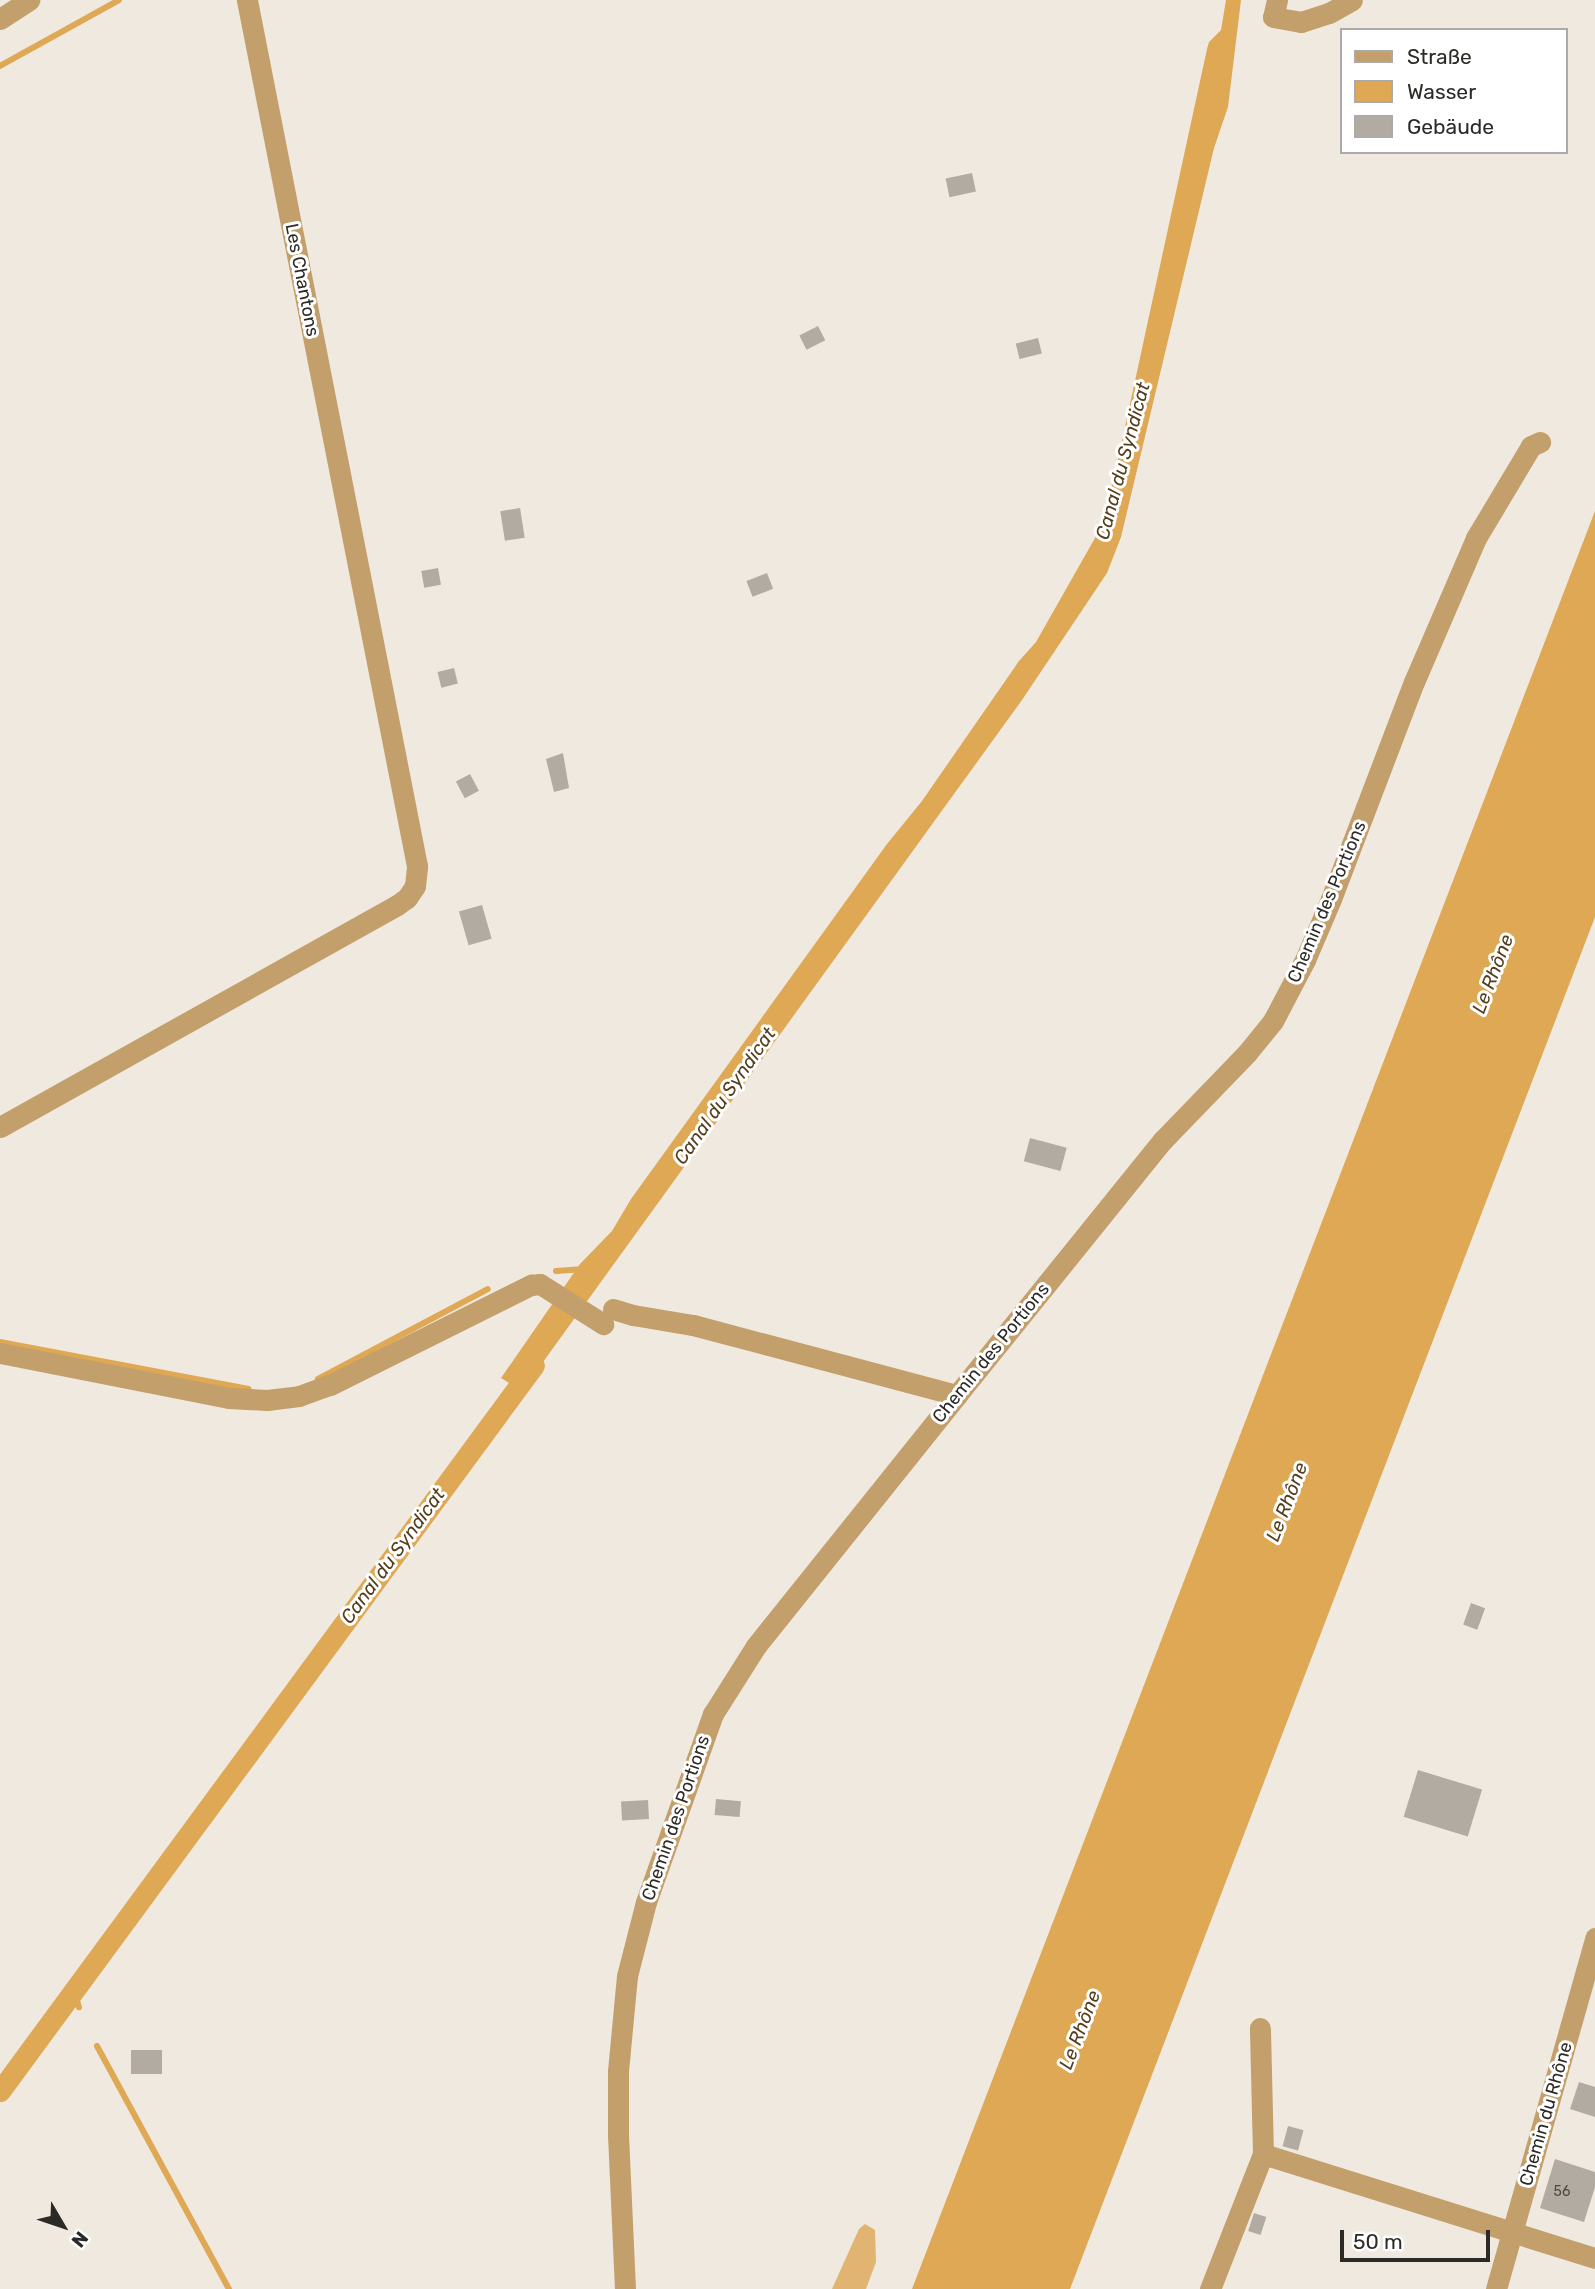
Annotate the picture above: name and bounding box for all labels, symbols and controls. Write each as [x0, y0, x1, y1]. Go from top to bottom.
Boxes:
legend [1340, 28, 1567, 154]
text: Straße [1407, 44, 1472, 69]
text: Wasser [1407, 79, 1476, 104]
text: Gebäude [1407, 114, 1494, 139]
street label: Les Chantons [280, 222, 324, 338]
water label: Canal du Syndicat [1091, 380, 1155, 542]
street label: Chemin des Portions [1283, 818, 1371, 986]
water label: Le Rhône [1468, 931, 1518, 1017]
water label: Canal du Syndicat [669, 1023, 781, 1169]
street label: Chemin des Portions [928, 1279, 1054, 1427]
water label: Le Rhône [1262, 1459, 1312, 1545]
water label: Canal du Syndicat [336, 1484, 450, 1628]
street label: Chemin des Portions [638, 1732, 714, 1904]
water label: Le Rhône [1055, 1987, 1105, 2073]
street label: Chemin du Rhône [1515, 2040, 1577, 2188]
house number: 56 [1554, 2184, 1570, 2200]
north arrow [28, 2191, 98, 2261]
scale bar [1343, 2216, 1494, 2260]
text: N [66, 2227, 93, 2252]
text: 50 m [1353, 2229, 1403, 2254]

